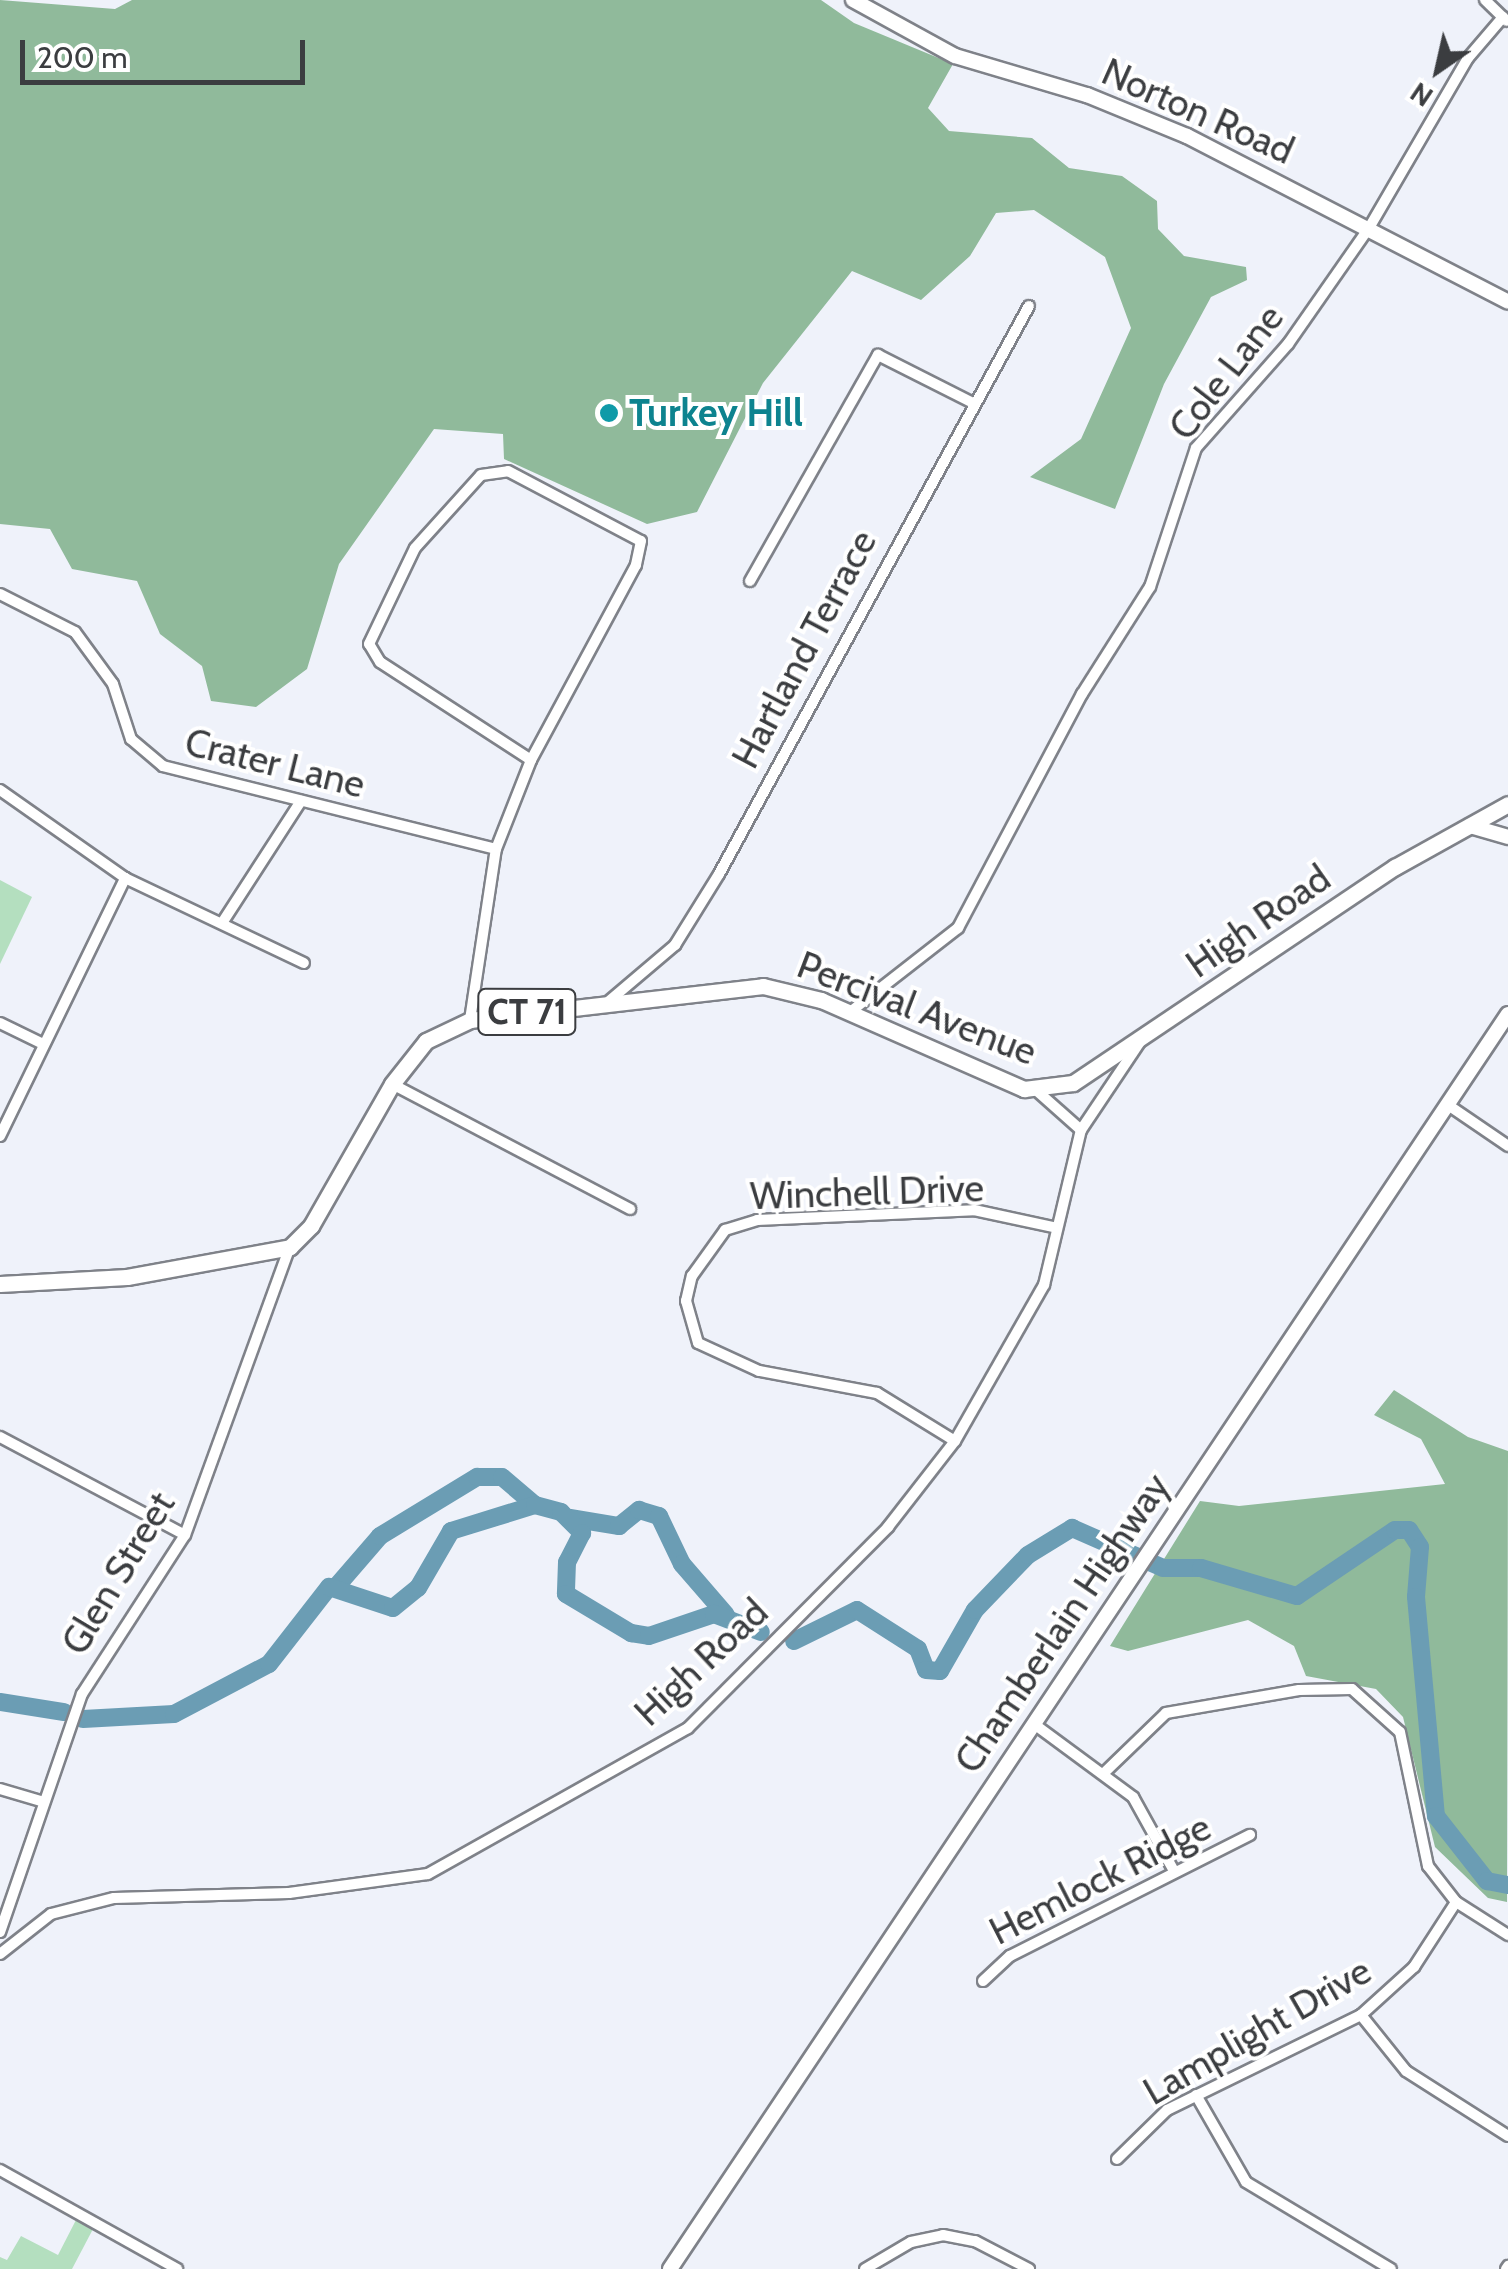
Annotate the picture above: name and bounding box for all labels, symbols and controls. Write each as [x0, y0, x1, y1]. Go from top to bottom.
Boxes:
scale bar [25, 20, 310, 82]
north arrow [1388, 20, 1488, 120]
text: 200 m [37, 39, 128, 76]
street label: Norton Road [1095, 49, 1301, 173]
text: N [1404, 75, 1439, 115]
street label: Cole Lane [1159, 295, 1293, 449]
place label: Turkey Hill [629, 390, 803, 436]
marker: Turkey Hill [598, 402, 620, 424]
street label: Hartland Terrace [722, 522, 886, 776]
street label: Crater Lane [181, 719, 369, 807]
street label: High Road [1177, 855, 1339, 987]
street label: Percival Avenue [791, 942, 1043, 1074]
road number: CT 71 [477, 982, 577, 1042]
street label: Winchell Drive [749, 1165, 985, 1219]
street label: Chamberlain Highway [945, 1465, 1179, 1781]
street label: Glen Street [52, 1484, 184, 1662]
street label: High Road [625, 1589, 777, 1735]
street label: Hemlock Ridge [982, 1804, 1218, 1954]
street label: Lamplight Drive [1135, 1948, 1379, 2114]

